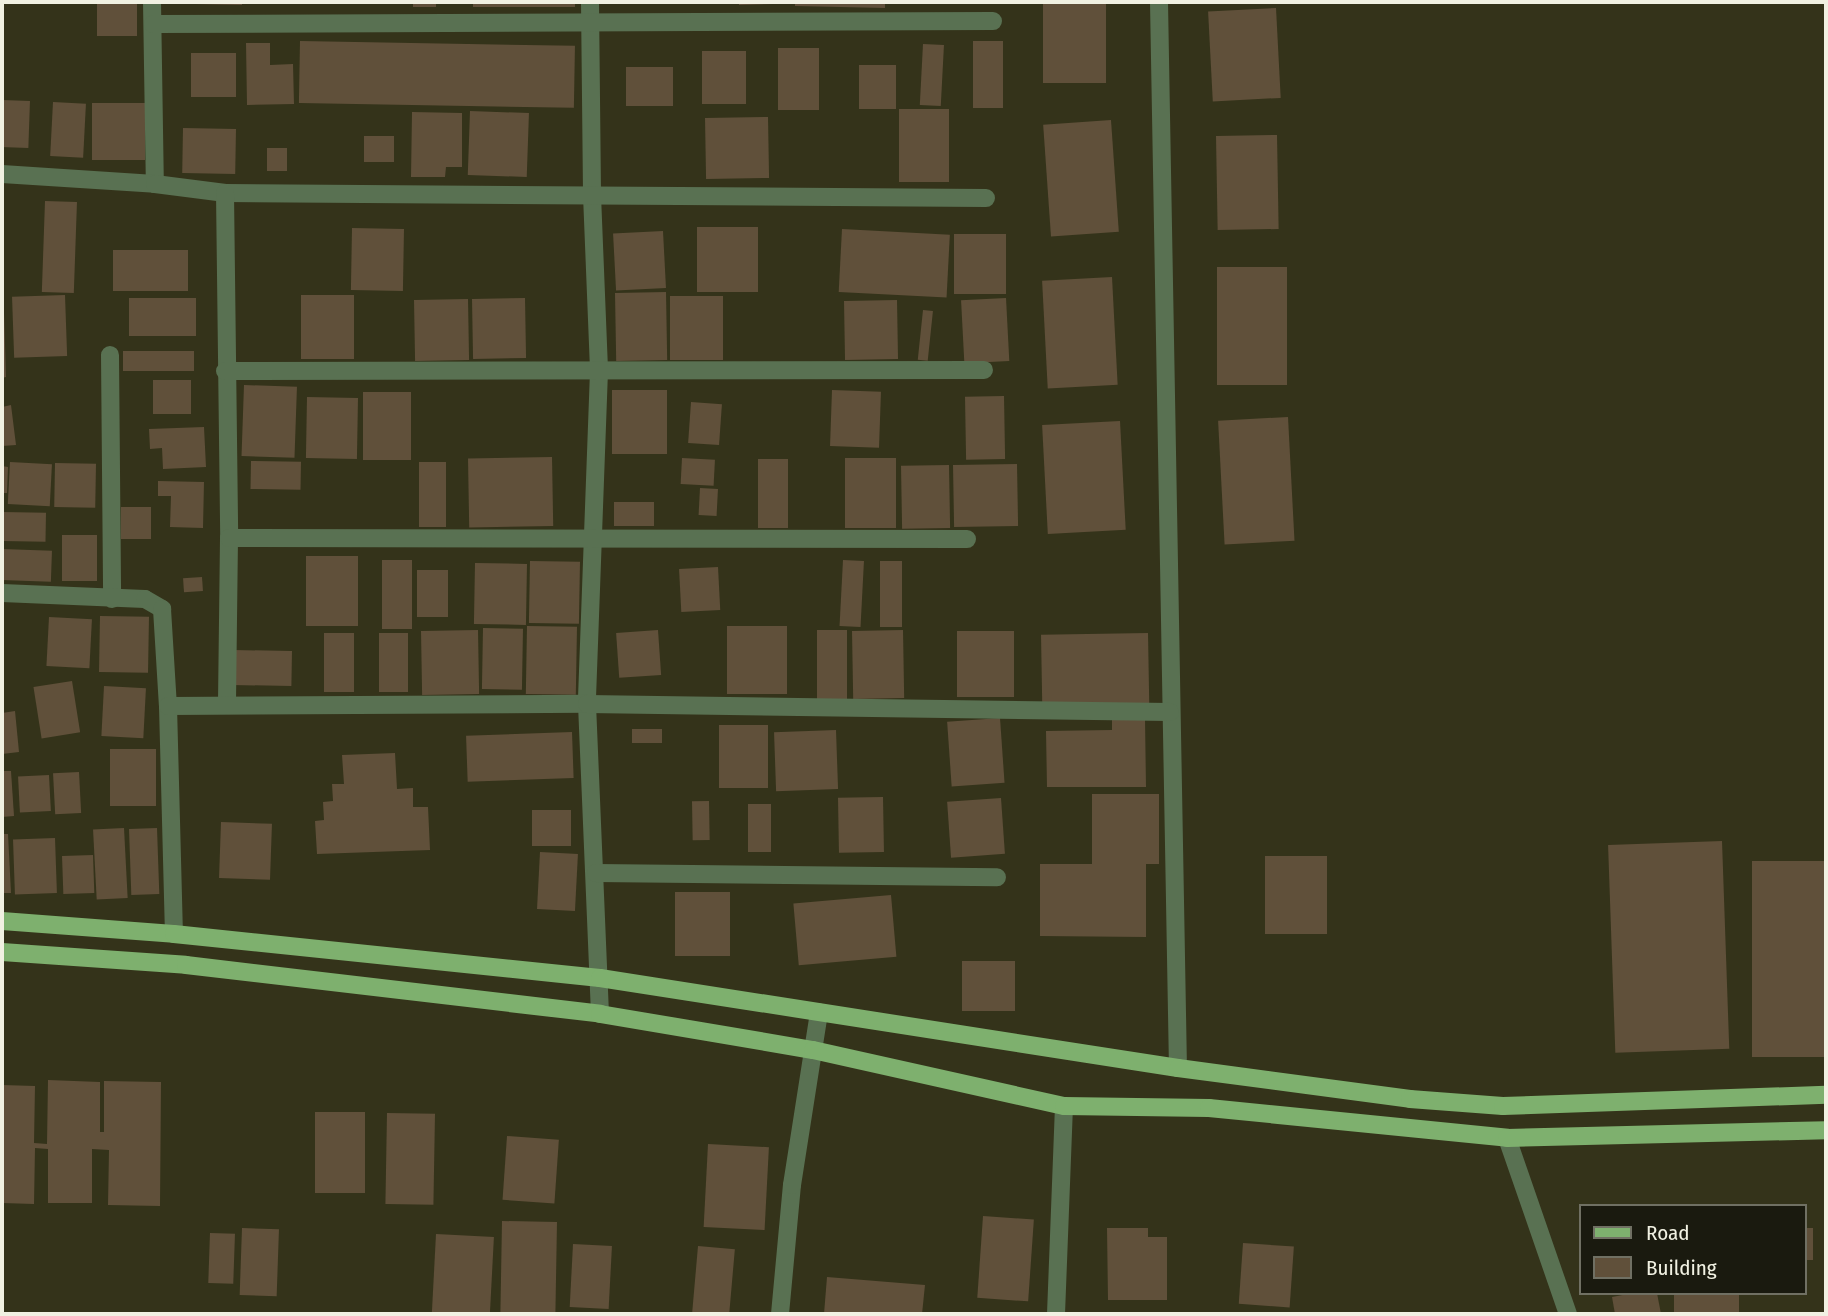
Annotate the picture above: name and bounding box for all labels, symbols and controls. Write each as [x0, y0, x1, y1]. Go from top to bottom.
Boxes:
legend [1580, 1204, 1807, 1295]
text: Road [1646, 1220, 1690, 1246]
text: Building [1646, 1255, 1717, 1281]

